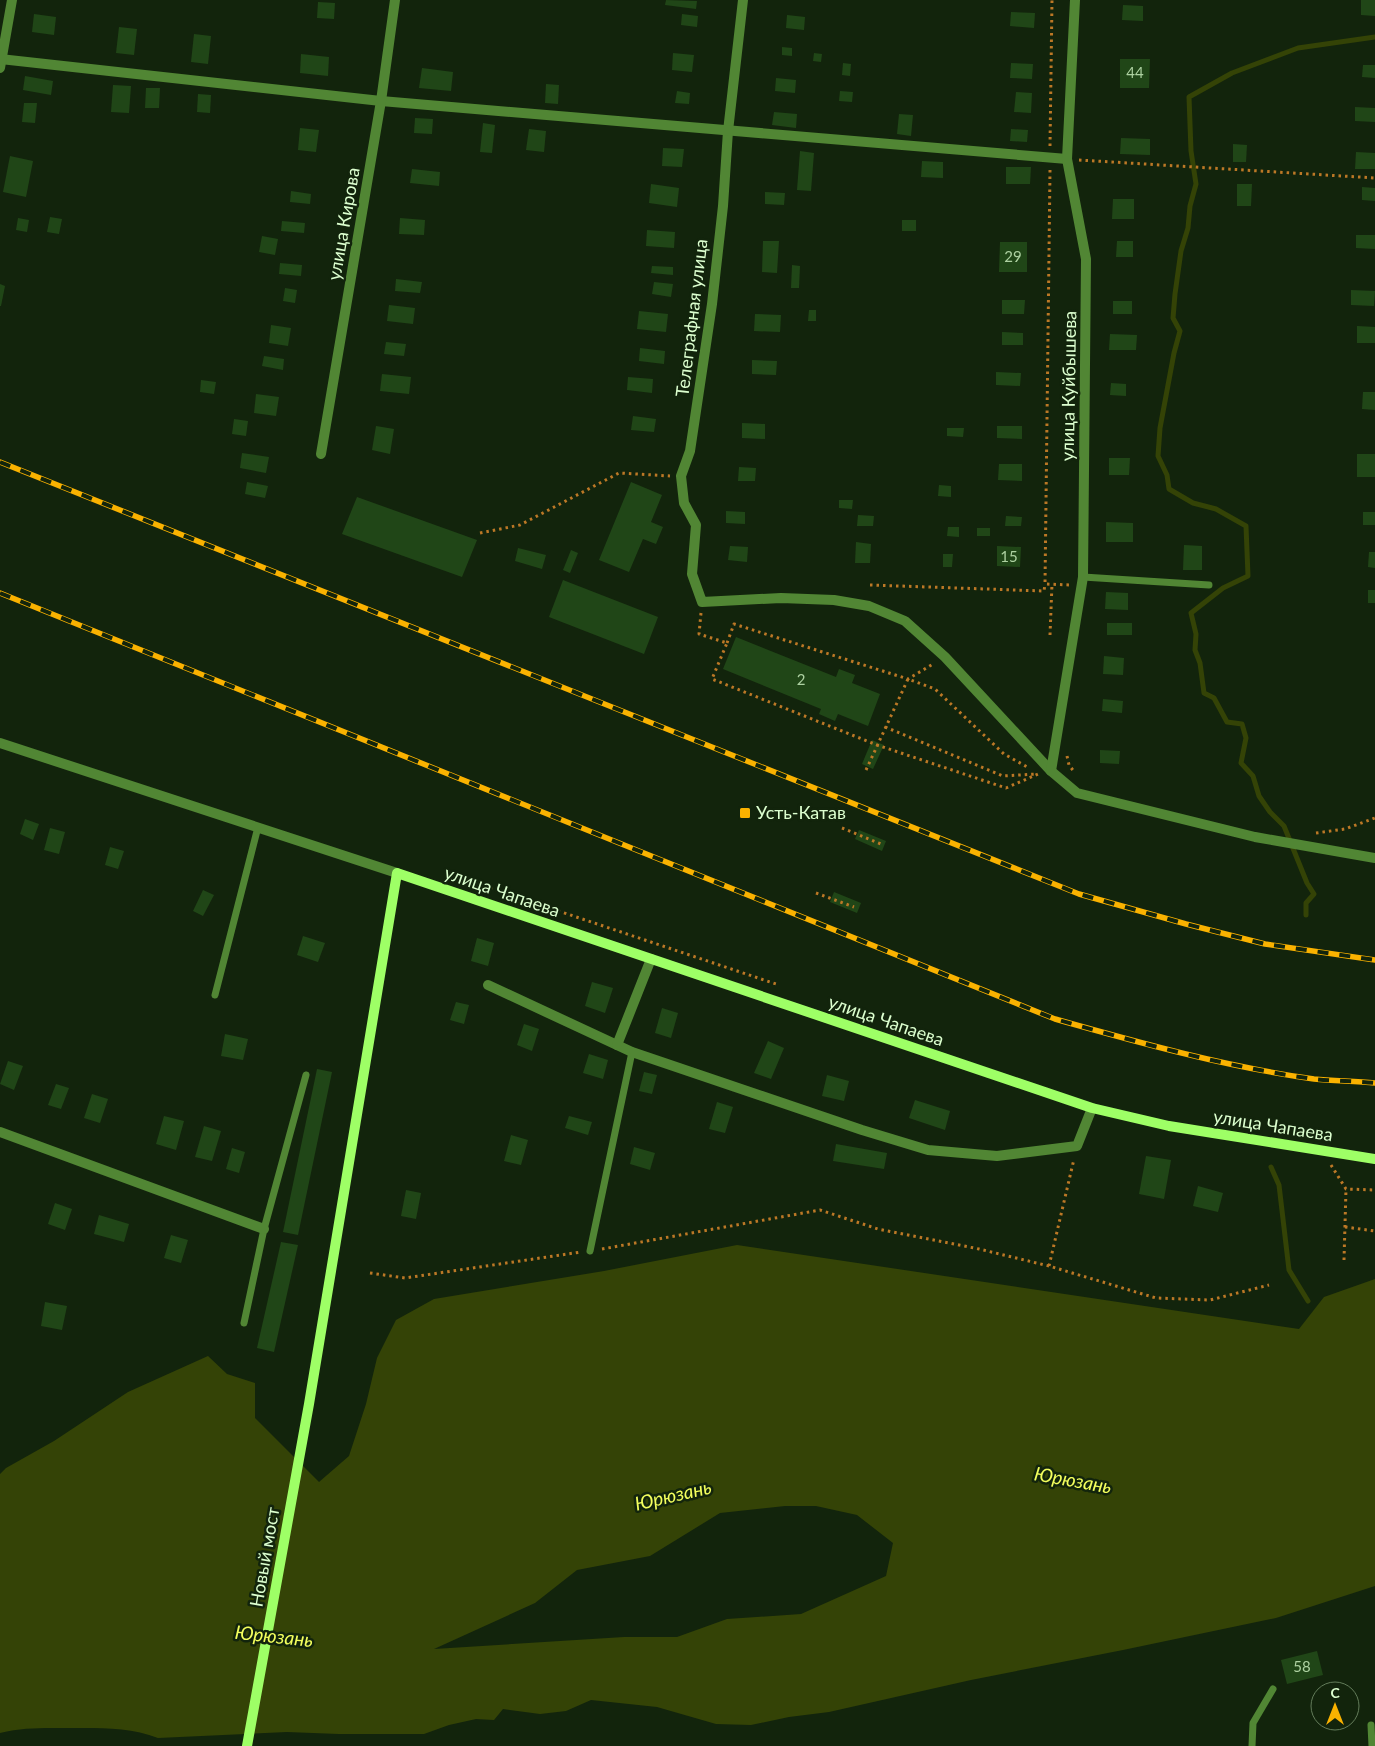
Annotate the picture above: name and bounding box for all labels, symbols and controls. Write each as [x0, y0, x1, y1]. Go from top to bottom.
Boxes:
house number: 44 [1126, 63, 1144, 81]
street label: улица Кирова [322, 166, 364, 282]
street label: Телеграфная улица [670, 238, 712, 398]
house number: 29 [1004, 247, 1022, 265]
street label: улица Куйбышева [1056, 311, 1080, 461]
house number: 15 [1000, 547, 1018, 565]
house number: 2 [797, 670, 805, 688]
place label: Усть-Катав [756, 801, 846, 823]
marker: Усть-Катав [738, 806, 752, 820]
street label: улица Чапаева [442, 861, 563, 921]
street label: улица Чапаева [826, 990, 947, 1050]
street label: улица Чапаева [1212, 1105, 1335, 1145]
water label: Юрюзань [1033, 1461, 1114, 1498]
water label: Юрюзань [632, 1475, 714, 1515]
street label: Новый мост [244, 1505, 284, 1609]
water label: Юрюзань [234, 1620, 314, 1651]
house number: 58 [1293, 1657, 1311, 1675]
north arrow [1310, 1681, 1360, 1731]
text: С [1330, 1684, 1340, 1701]

